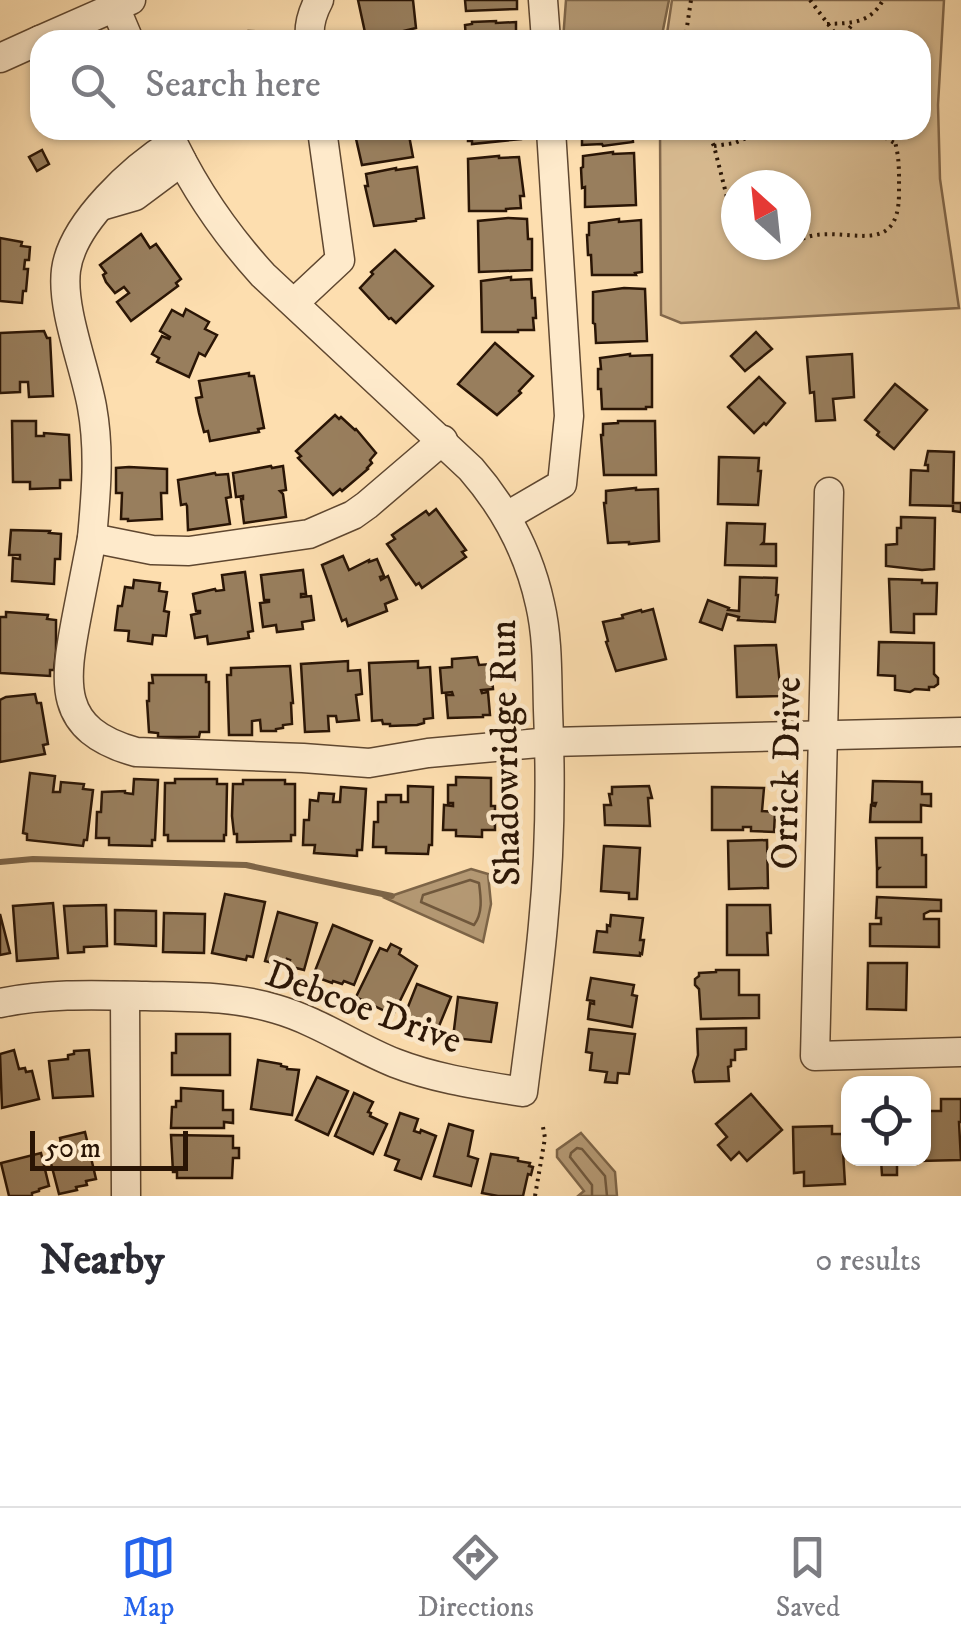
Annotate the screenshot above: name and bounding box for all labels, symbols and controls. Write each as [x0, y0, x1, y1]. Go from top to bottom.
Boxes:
search box [30, 30, 931, 140]
icon: search [65, 58, 120, 113]
text: Search here [145, 61, 321, 109]
north arrow [721, 170, 811, 260]
street label: Shadowridge Run [480, 619, 532, 887]
street label: Orrick Drive [761, 676, 813, 870]
street label: Debcoe Drive [259, 950, 468, 1066]
map controls [841, 1076, 931, 1166]
button: locate [841, 1076, 931, 1166]
scale bar [30, 1126, 188, 1170]
text: 50 m [45, 1131, 101, 1166]
text: Nearby [40, 1235, 164, 1287]
text: 0 results [815, 1241, 921, 1281]
tab: Map [121, 1530, 176, 1625]
tab: Directions [418, 1530, 534, 1625]
tab: Saved [776, 1530, 840, 1625]

